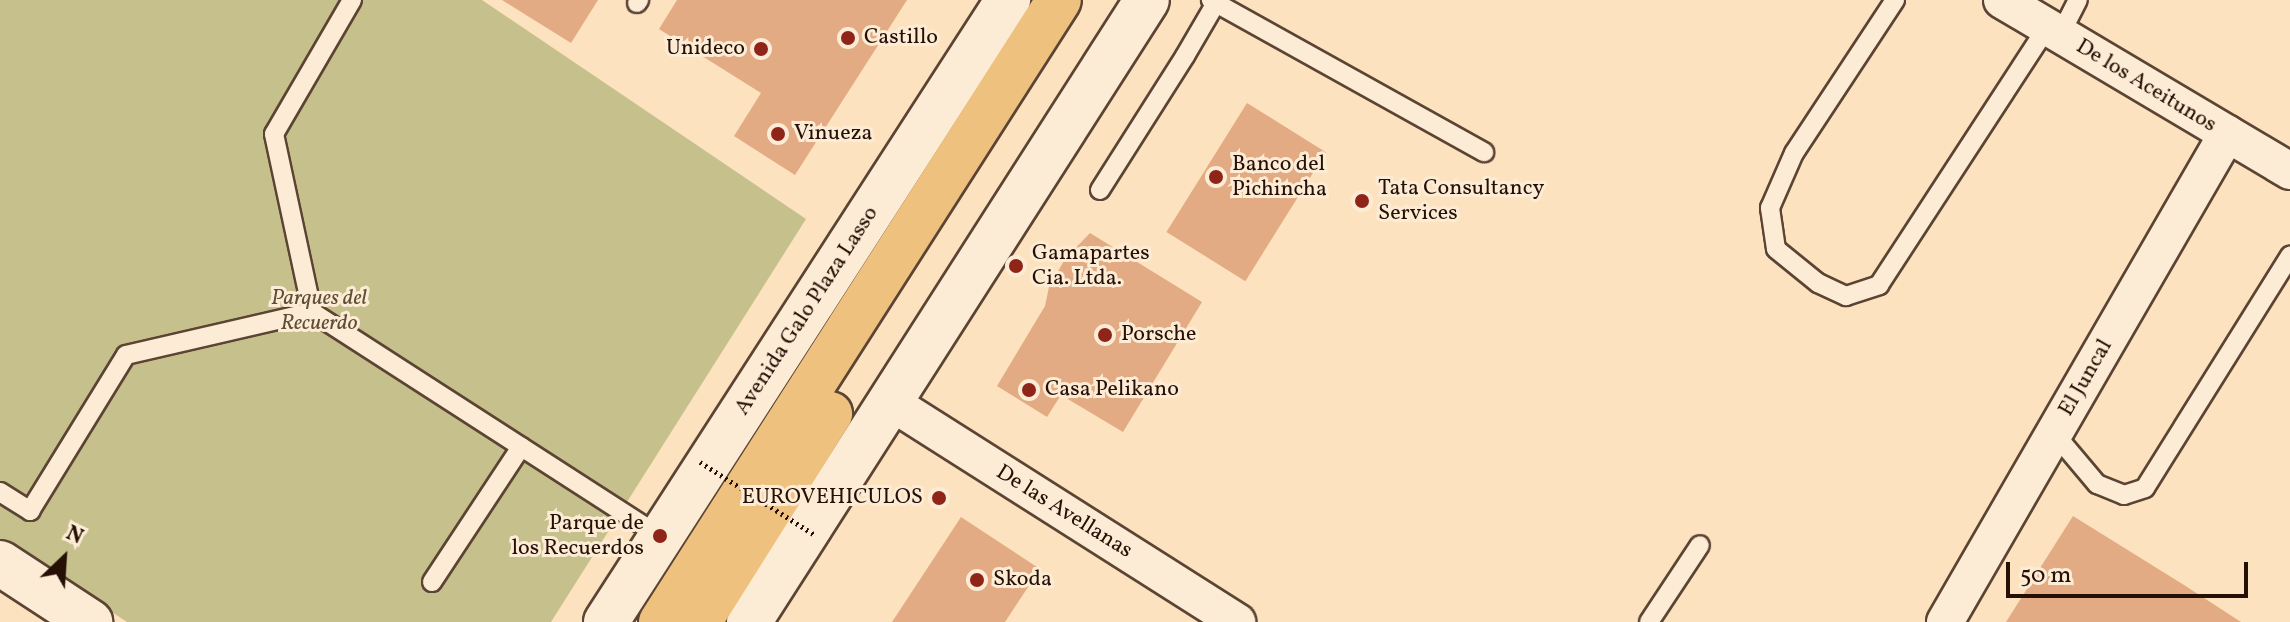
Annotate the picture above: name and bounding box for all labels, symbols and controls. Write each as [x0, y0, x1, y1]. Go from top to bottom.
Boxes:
place label: Castillo [864, 25, 938, 51]
marker: Castillo [839, 29, 857, 47]
street label: De los Aceitunos [2071, 34, 2221, 138]
place label: Unideco [666, 36, 745, 62]
marker: Unideco [752, 40, 770, 58]
place label: Vinueza [794, 121, 873, 147]
marker: Vinueza [769, 125, 787, 143]
place label: Banco del Pichincha [1232, 151, 1327, 202]
marker: Banco del Pichincha [1207, 168, 1225, 186]
place label: Tata Consultancy Services [1378, 175, 1544, 226]
marker: Tata Consultancy Services [1353, 192, 1371, 210]
street label: Avenida Galo Plaza Lasso [730, 202, 884, 420]
place label: Gamapartes Cia. Ltda. [1032, 240, 1150, 292]
marker: Gamapartes Cia. Ltda. [1007, 257, 1025, 275]
park label: Parques del Recuerdo [271, 285, 367, 336]
place label: Porsche [1121, 322, 1197, 348]
marker: Porsche [1096, 326, 1114, 344]
street label: El Juncal [2053, 335, 2119, 421]
place label: Casa Pelikano [1045, 377, 1179, 403]
marker: Casa Pelikano [1020, 381, 1038, 399]
street label: De las Avellanas [991, 460, 1137, 564]
place label: EUROVEHICULOS [742, 485, 923, 511]
marker: EUROVEHICULOS [930, 489, 948, 507]
place label: Parque de los Recuerdos [511, 510, 644, 562]
north arrow [24, 518, 104, 598]
text: N [61, 518, 88, 553]
marker: Parque de los Recuerdos [651, 527, 669, 545]
scale bar [2010, 546, 2252, 596]
text: 50 m [2020, 559, 2072, 593]
place label: Skoda [993, 567, 1052, 593]
marker: Skoda [968, 571, 986, 589]

